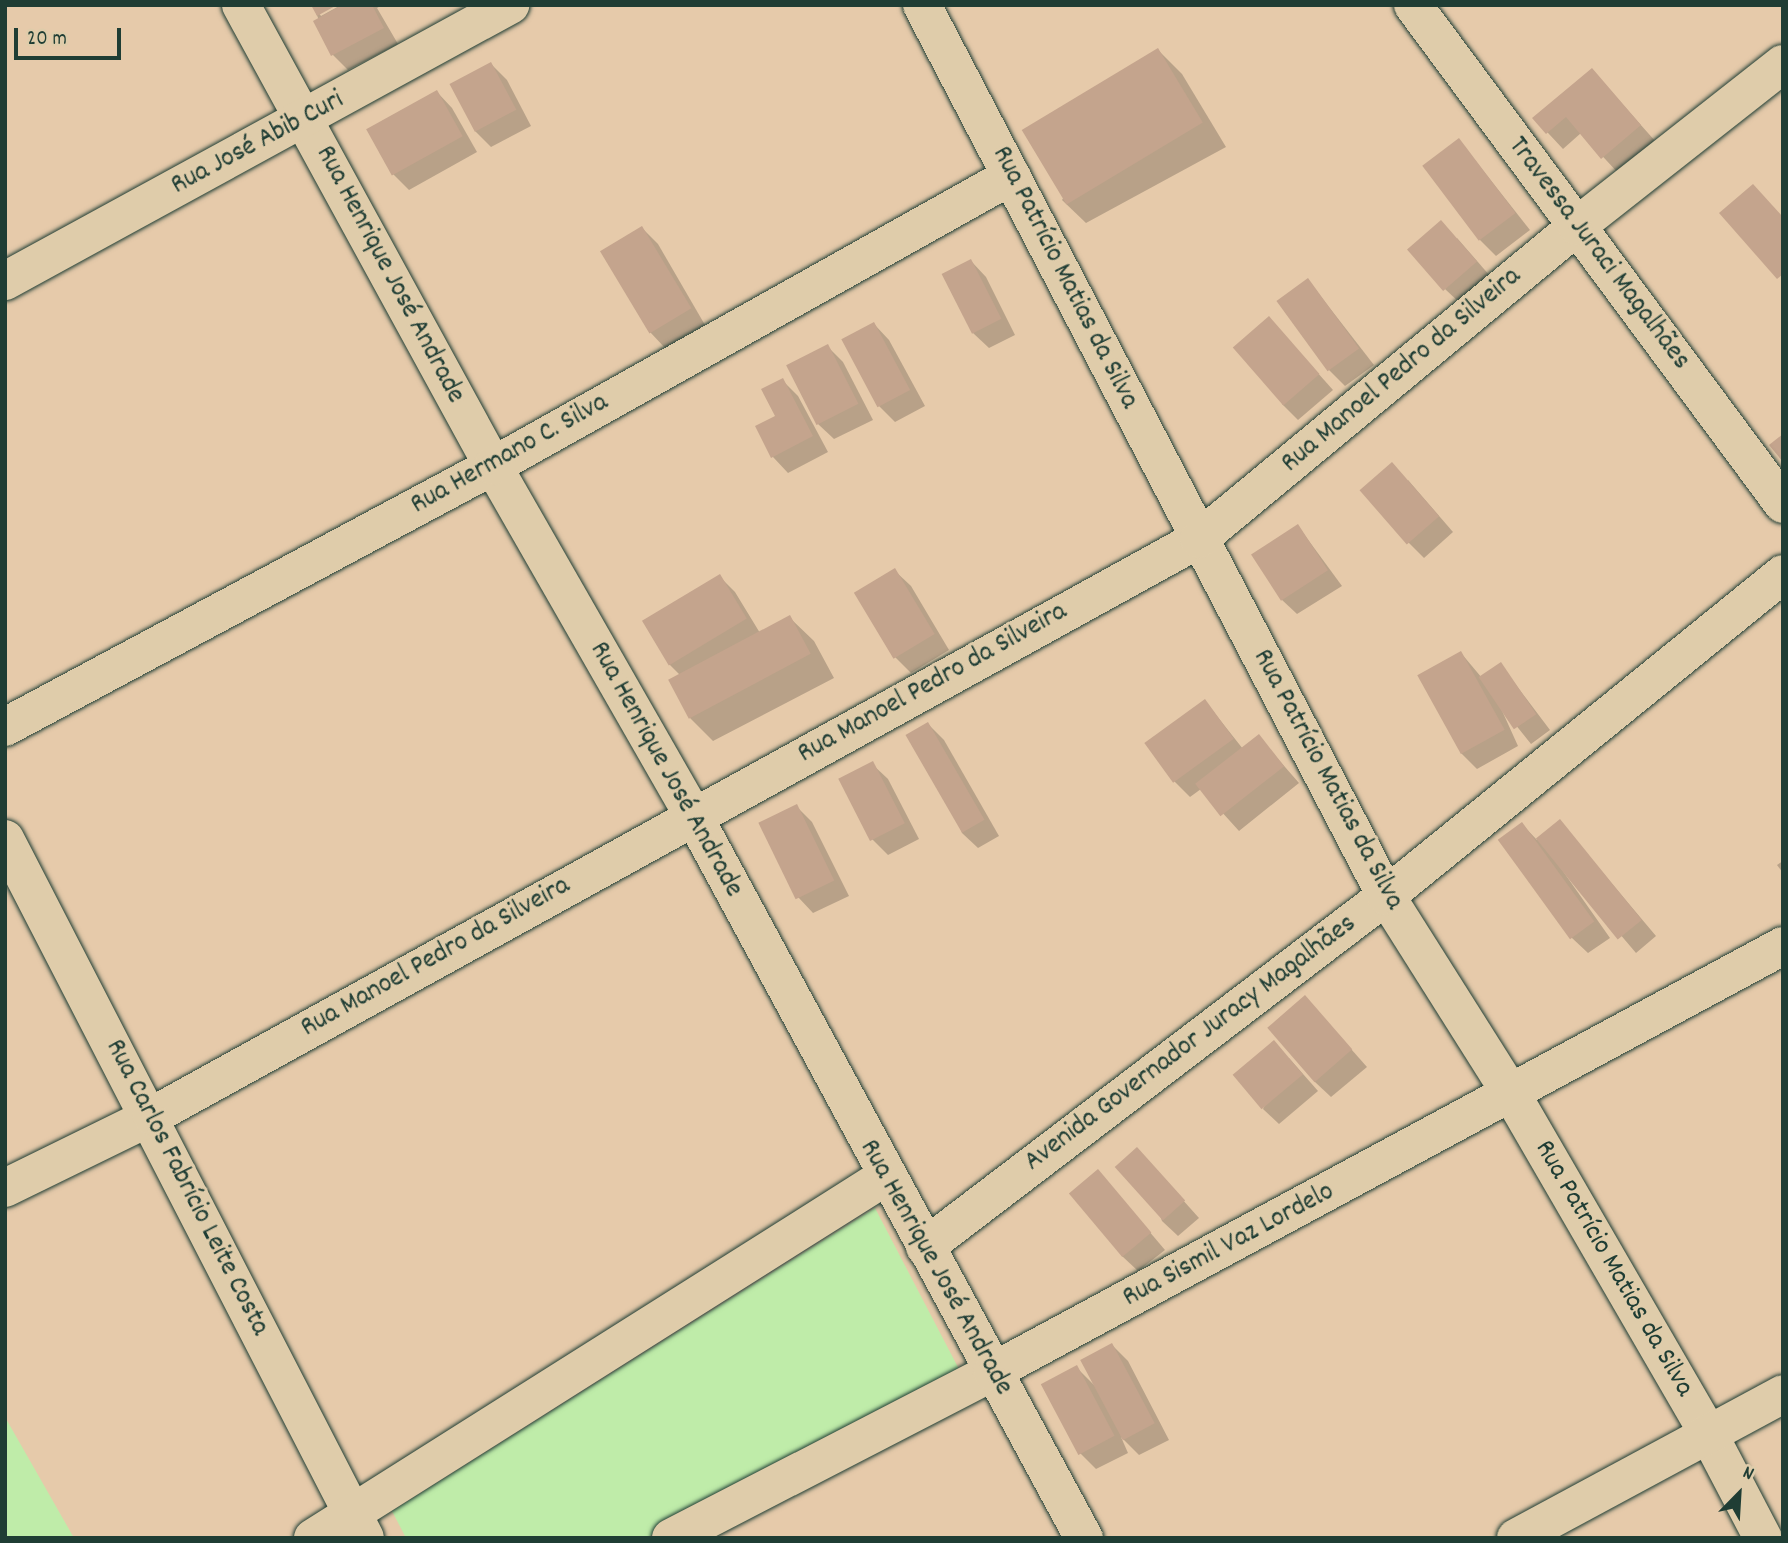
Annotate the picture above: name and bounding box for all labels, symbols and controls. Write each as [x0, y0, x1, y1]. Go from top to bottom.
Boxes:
scale bar [18, 14, 124, 58]
text: 20 m [27, 25, 67, 55]
street label: Rua José Abib Curi [166, 84, 350, 204]
street label: Travessa Juraci Magalhães [1499, 131, 1697, 377]
street label: Rua Henrique José Andrade [307, 140, 471, 410]
street label: Rua Patrício Matias da Silva [983, 141, 1145, 415]
street label: Rua Manoel Pedro da Silveira [1275, 261, 1529, 481]
street label: Rua Hermano C. Silva [406, 387, 614, 523]
street label: Rua Manoel Pedro da Silveira [793, 596, 1073, 772]
street label: Rua Henrique José Andrade [581, 636, 749, 904]
street label: Rua Patrício Matias da Silva [1244, 644, 1410, 916]
street label: Rua Manoel Pedro da Silveira [296, 870, 576, 1046]
street label: Avenida Governador Juracy Magalhães [1018, 908, 1364, 1180]
street label: Rua Carlos Fabrício Leite Costa [97, 1034, 275, 1342]
street label: Rua Henrique José Andrade [851, 1134, 1019, 1402]
street label: Rua Patrício Matias da Silva [1526, 1135, 1700, 1403]
street label: Rua Sismil Vaz Lordelo [1118, 1176, 1340, 1316]
north arrow [1704, 1459, 1774, 1529]
text: N [1738, 1460, 1758, 1489]

